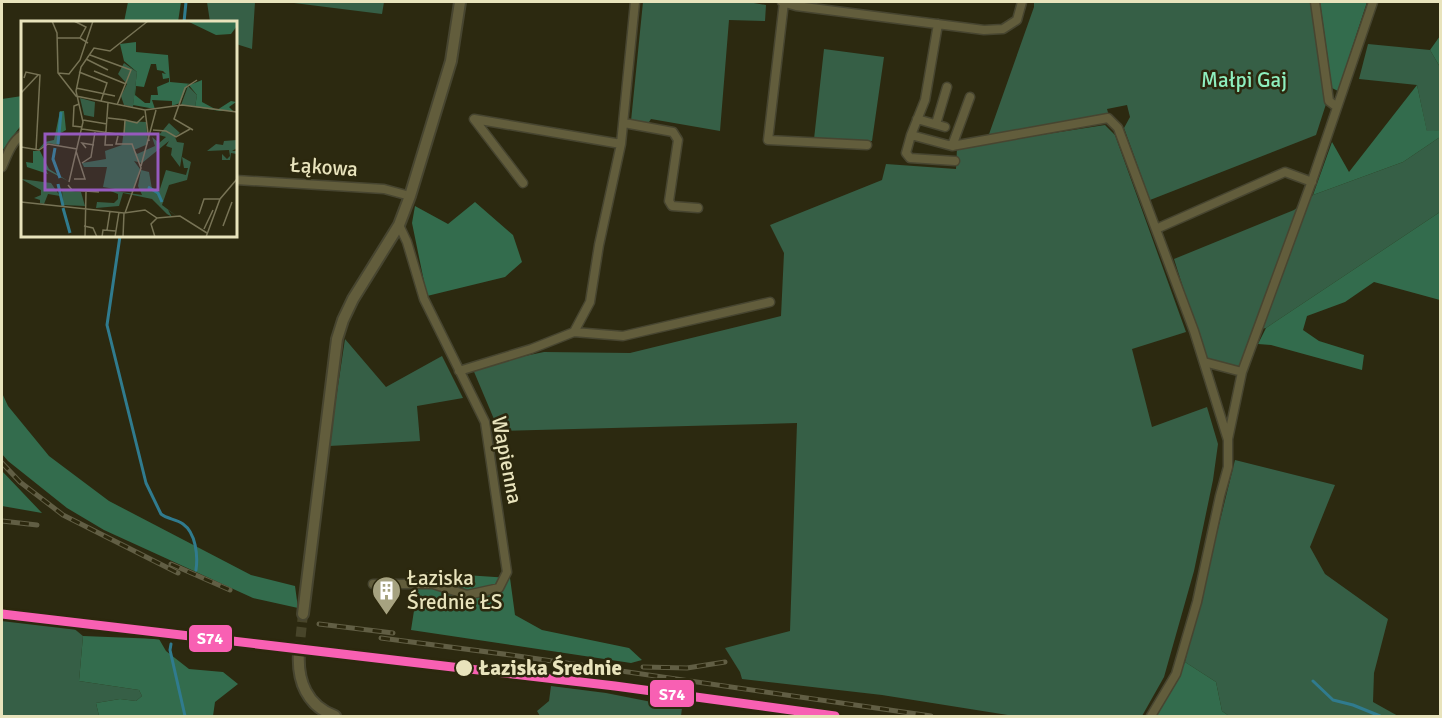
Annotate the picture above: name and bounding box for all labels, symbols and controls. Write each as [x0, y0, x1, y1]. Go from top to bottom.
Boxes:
inset map [21, 21, 237, 237]
park label: Małpi Gaj [1201, 67, 1287, 93]
street label: Łąkowa [289, 152, 359, 182]
street label: Wapienna [486, 414, 528, 506]
place label: Łaziska Średnie ŁS [407, 565, 502, 615]
building icon: Łaziska Średnie ŁS [370, 574, 402, 616]
line badge: S74 [188, 624, 233, 653]
text: S74 [197, 629, 223, 649]
place label: Łaziska Średnie [478, 654, 622, 681]
marker: Łaziska Średnie [454, 658, 474, 678]
line badge: S74 [649, 679, 695, 708]
text: S74 [659, 685, 685, 705]

